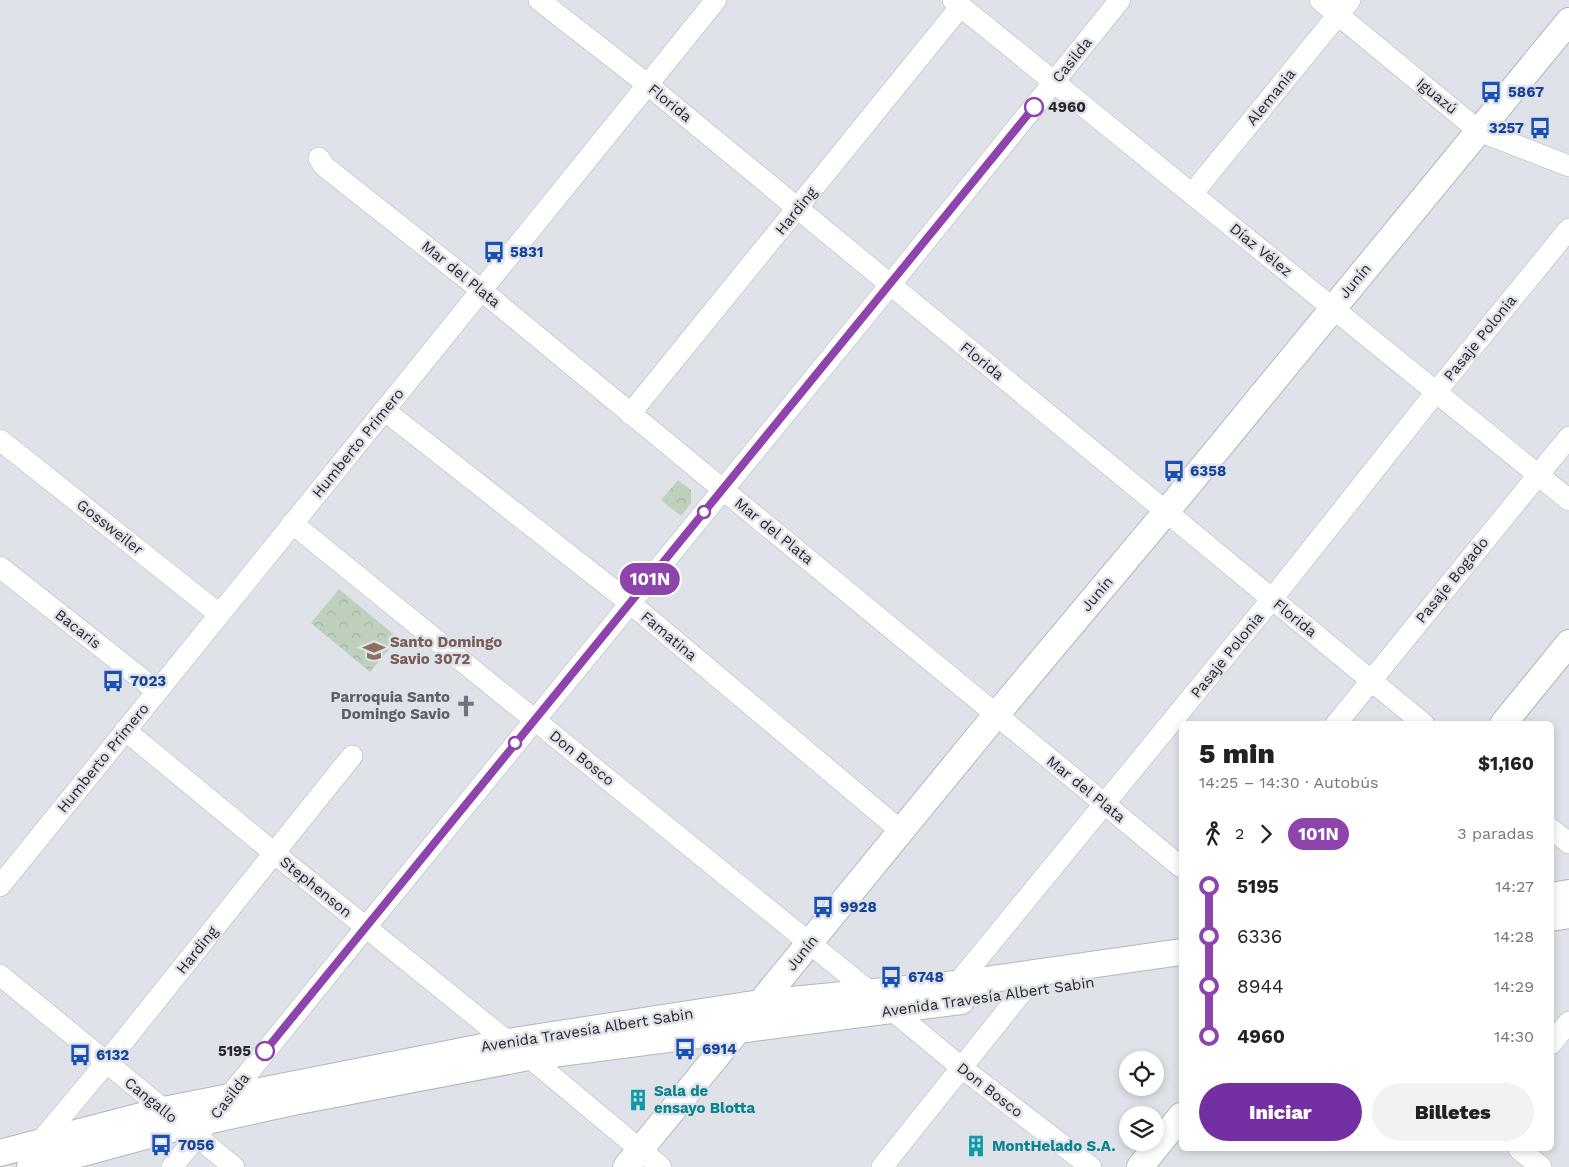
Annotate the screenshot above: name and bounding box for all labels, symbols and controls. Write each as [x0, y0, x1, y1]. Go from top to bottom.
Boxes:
street label: Casilda [1048, 33, 1096, 86]
street label: Alemania [1243, 65, 1300, 129]
street label: Iguazú [1413, 74, 1461, 118]
bus stop icon: 5867 [1478, 79, 1504, 105]
street label: Florida [645, 80, 696, 126]
place label: 5867 [1508, 83, 1544, 101]
marker: 4960 [1024, 97, 1044, 117]
place label: 4960 [1048, 98, 1086, 116]
bus stop icon: 3257 [1527, 115, 1553, 141]
place label: 3257 [1489, 119, 1524, 137]
street label: Harding [771, 184, 821, 238]
street label: Díaz Vélez [1226, 219, 1296, 281]
street label: Mar del Plata [418, 237, 504, 312]
bus stop icon: 5831 [481, 239, 507, 265]
place label: 5831 [510, 243, 543, 261]
street label: Junín [1335, 260, 1375, 302]
street label: Pasaje Polonia [1440, 291, 1520, 385]
street label: Florida [957, 338, 1008, 384]
street label: Humberto Primero [308, 385, 408, 501]
bus stop icon: 6358 [1161, 458, 1187, 484]
place label: 6358 [1190, 462, 1226, 480]
street label: Mar del Plata [731, 494, 817, 569]
street label: Gossweiler [73, 495, 147, 559]
unlabelled marker [697, 505, 711, 519]
street label: Pasaje Bogado [1412, 533, 1492, 627]
line badge: 101N [615, 563, 685, 595]
text: 101N [630, 568, 670, 589]
street label: Junín [1077, 573, 1117, 615]
street label: Florida [1270, 595, 1321, 641]
street label: Bacaris [51, 606, 105, 653]
street label: Famatina [637, 607, 701, 665]
street label: Pasaje Polonia [1187, 608, 1267, 702]
place label: Santo Domingo Savio 3072 [390, 633, 502, 668]
school or university icon: Santo Domingo Savio 3072 [361, 638, 387, 664]
bus stop icon: 7023 [100, 668, 126, 694]
place label: 7023 [130, 672, 166, 690]
place label: Parroquia Santo Domingo Savio [331, 688, 450, 723]
church icon: Parroquia Santo Domingo Savio [453, 693, 479, 719]
street label: Humberto Primero [53, 700, 153, 816]
street label: Don Bosco [546, 726, 618, 790]
unlabelled marker [508, 736, 522, 750]
text: 5 min [1199, 737, 1275, 770]
street label: Mar del Plata [1043, 752, 1129, 827]
text: $1,160 [1478, 752, 1534, 775]
text: 14:25 – 14:30 · Autobús [1199, 773, 1378, 792]
icon: walk [1199, 820, 1227, 848]
icon: forward [1252, 820, 1280, 848]
text: 101N [1298, 823, 1339, 844]
text: 2 [1235, 824, 1244, 843]
text: 3 paradas [1457, 824, 1534, 843]
street label: Stephenson [276, 853, 356, 921]
text: 5195 [1237, 875, 1279, 898]
text: 14:27 [1495, 877, 1534, 896]
bus stop icon: 9928 [810, 894, 836, 920]
place label: 9928 [840, 898, 877, 916]
street label: Harding [172, 923, 222, 977]
text: 6336 [1237, 925, 1282, 948]
text: 14:28 [1494, 927, 1534, 946]
street label: Junín [782, 932, 822, 974]
bus stop icon: 6748 [878, 964, 904, 990]
place label: 6748 [908, 968, 944, 986]
street label: Avenida Travesía Albert Sabin [880, 973, 1096, 1021]
text: 8944 [1237, 975, 1284, 998]
text: 14:29 [1494, 977, 1534, 996]
street label: Avenida Travesía Albert Sabin [479, 1004, 695, 1056]
text: 4960 [1237, 1025, 1285, 1048]
text: 14:30 [1494, 1027, 1534, 1046]
bus stop icon: 6914 [672, 1036, 698, 1062]
place label: 6914 [702, 1040, 737, 1058]
marker: 5195 [255, 1041, 275, 1061]
bus stop icon: 6132 [67, 1042, 93, 1068]
place label: 5195 [218, 1042, 251, 1060]
place label: 6132 [96, 1046, 129, 1064]
map controls [1119, 1051, 1164, 1151]
button: locate [1119, 1051, 1164, 1096]
street label: Don Bosco [954, 1059, 1026, 1121]
street label: Casilda [207, 1069, 254, 1122]
street label: Cangallo [121, 1073, 181, 1127]
place label: Sala de ensayo Blotta [654, 1082, 756, 1117]
button: Iniciar [1199, 1083, 1362, 1141]
button: Billetes [1372, 1083, 1534, 1141]
building icon: Sala de ensayo Blotta [625, 1087, 651, 1113]
button: layers [1119, 1106, 1164, 1151]
bus stop icon: 7056 [148, 1132, 174, 1158]
building icon: MontHelado S.A. [963, 1133, 989, 1159]
place label: 7056 [178, 1136, 214, 1154]
place label: MontHelado S.A. [992, 1137, 1116, 1155]

